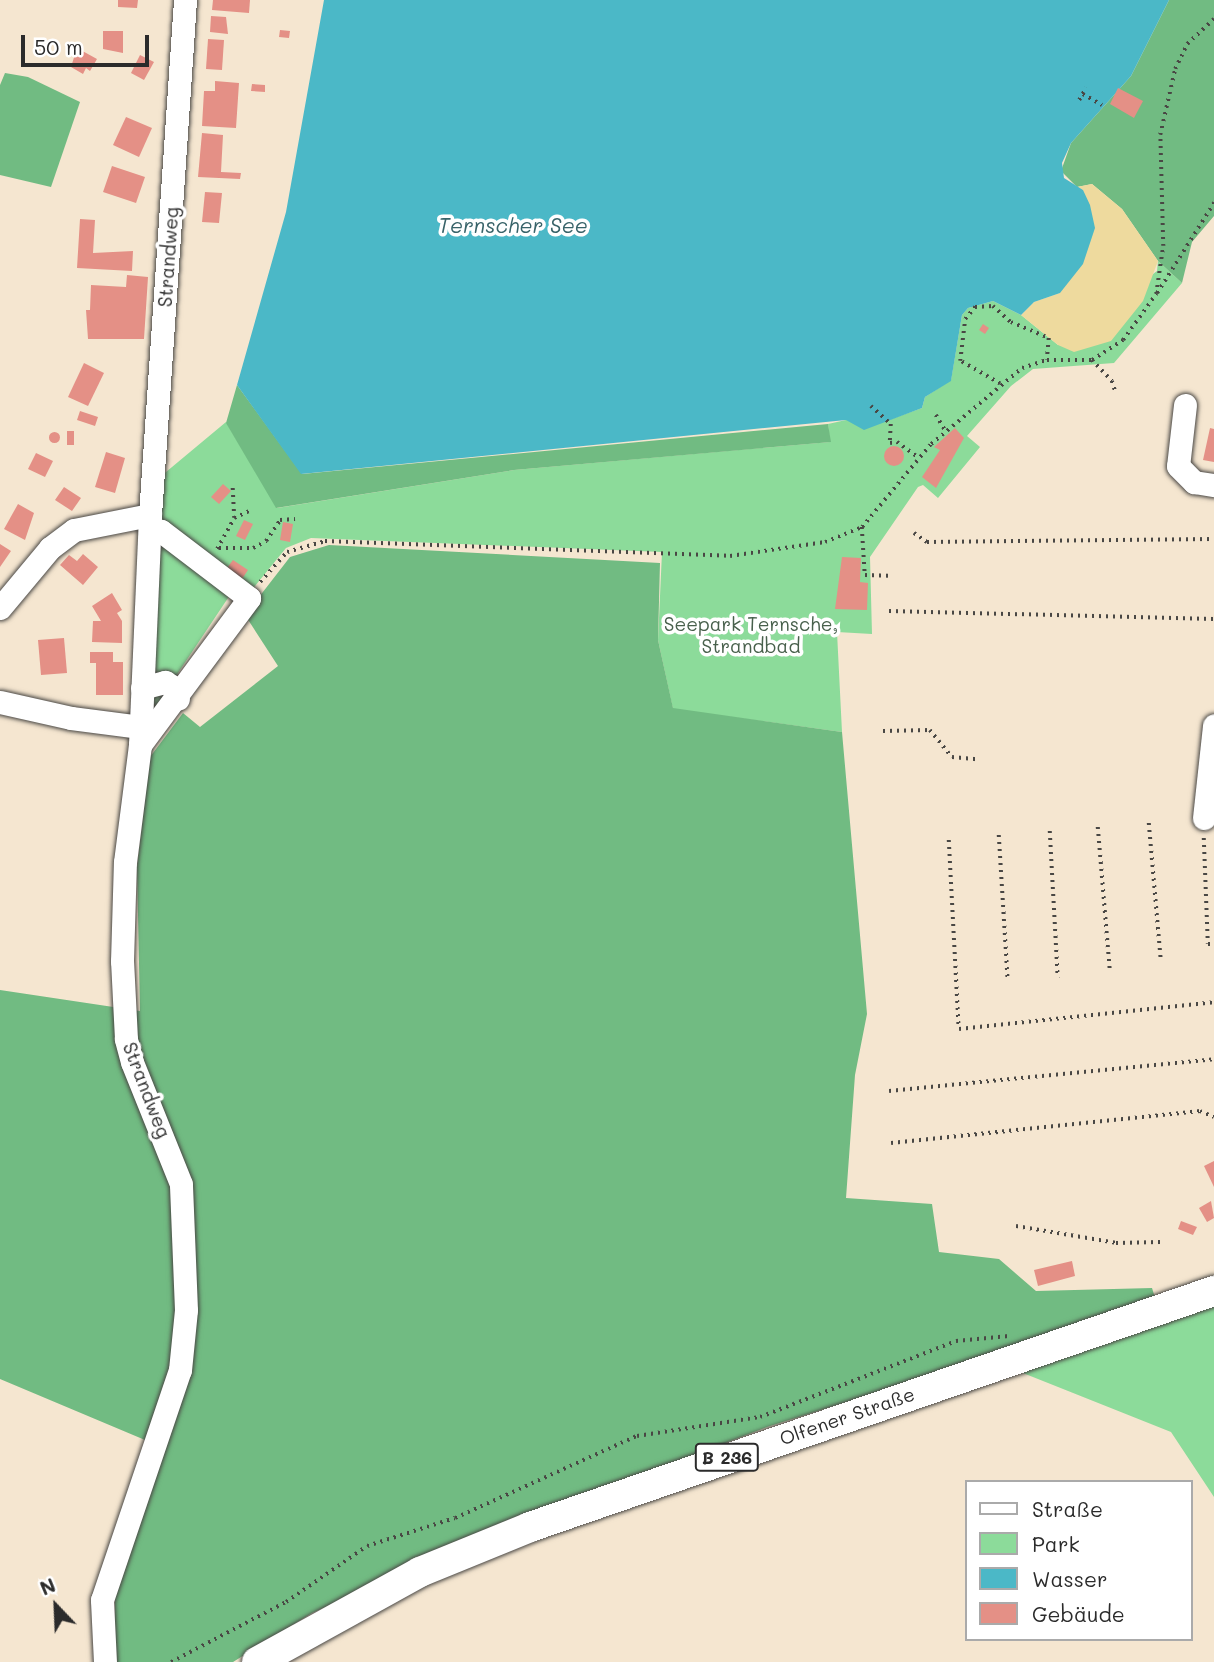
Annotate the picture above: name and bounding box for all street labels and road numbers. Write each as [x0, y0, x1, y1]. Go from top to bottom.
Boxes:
street label: Strandweg [153, 206, 183, 308]
street label: Strandweg [118, 1039, 176, 1141]
street label: Olfener Straße [777, 1382, 917, 1450]
road number: B 236 [694, 1442, 760, 1472]

